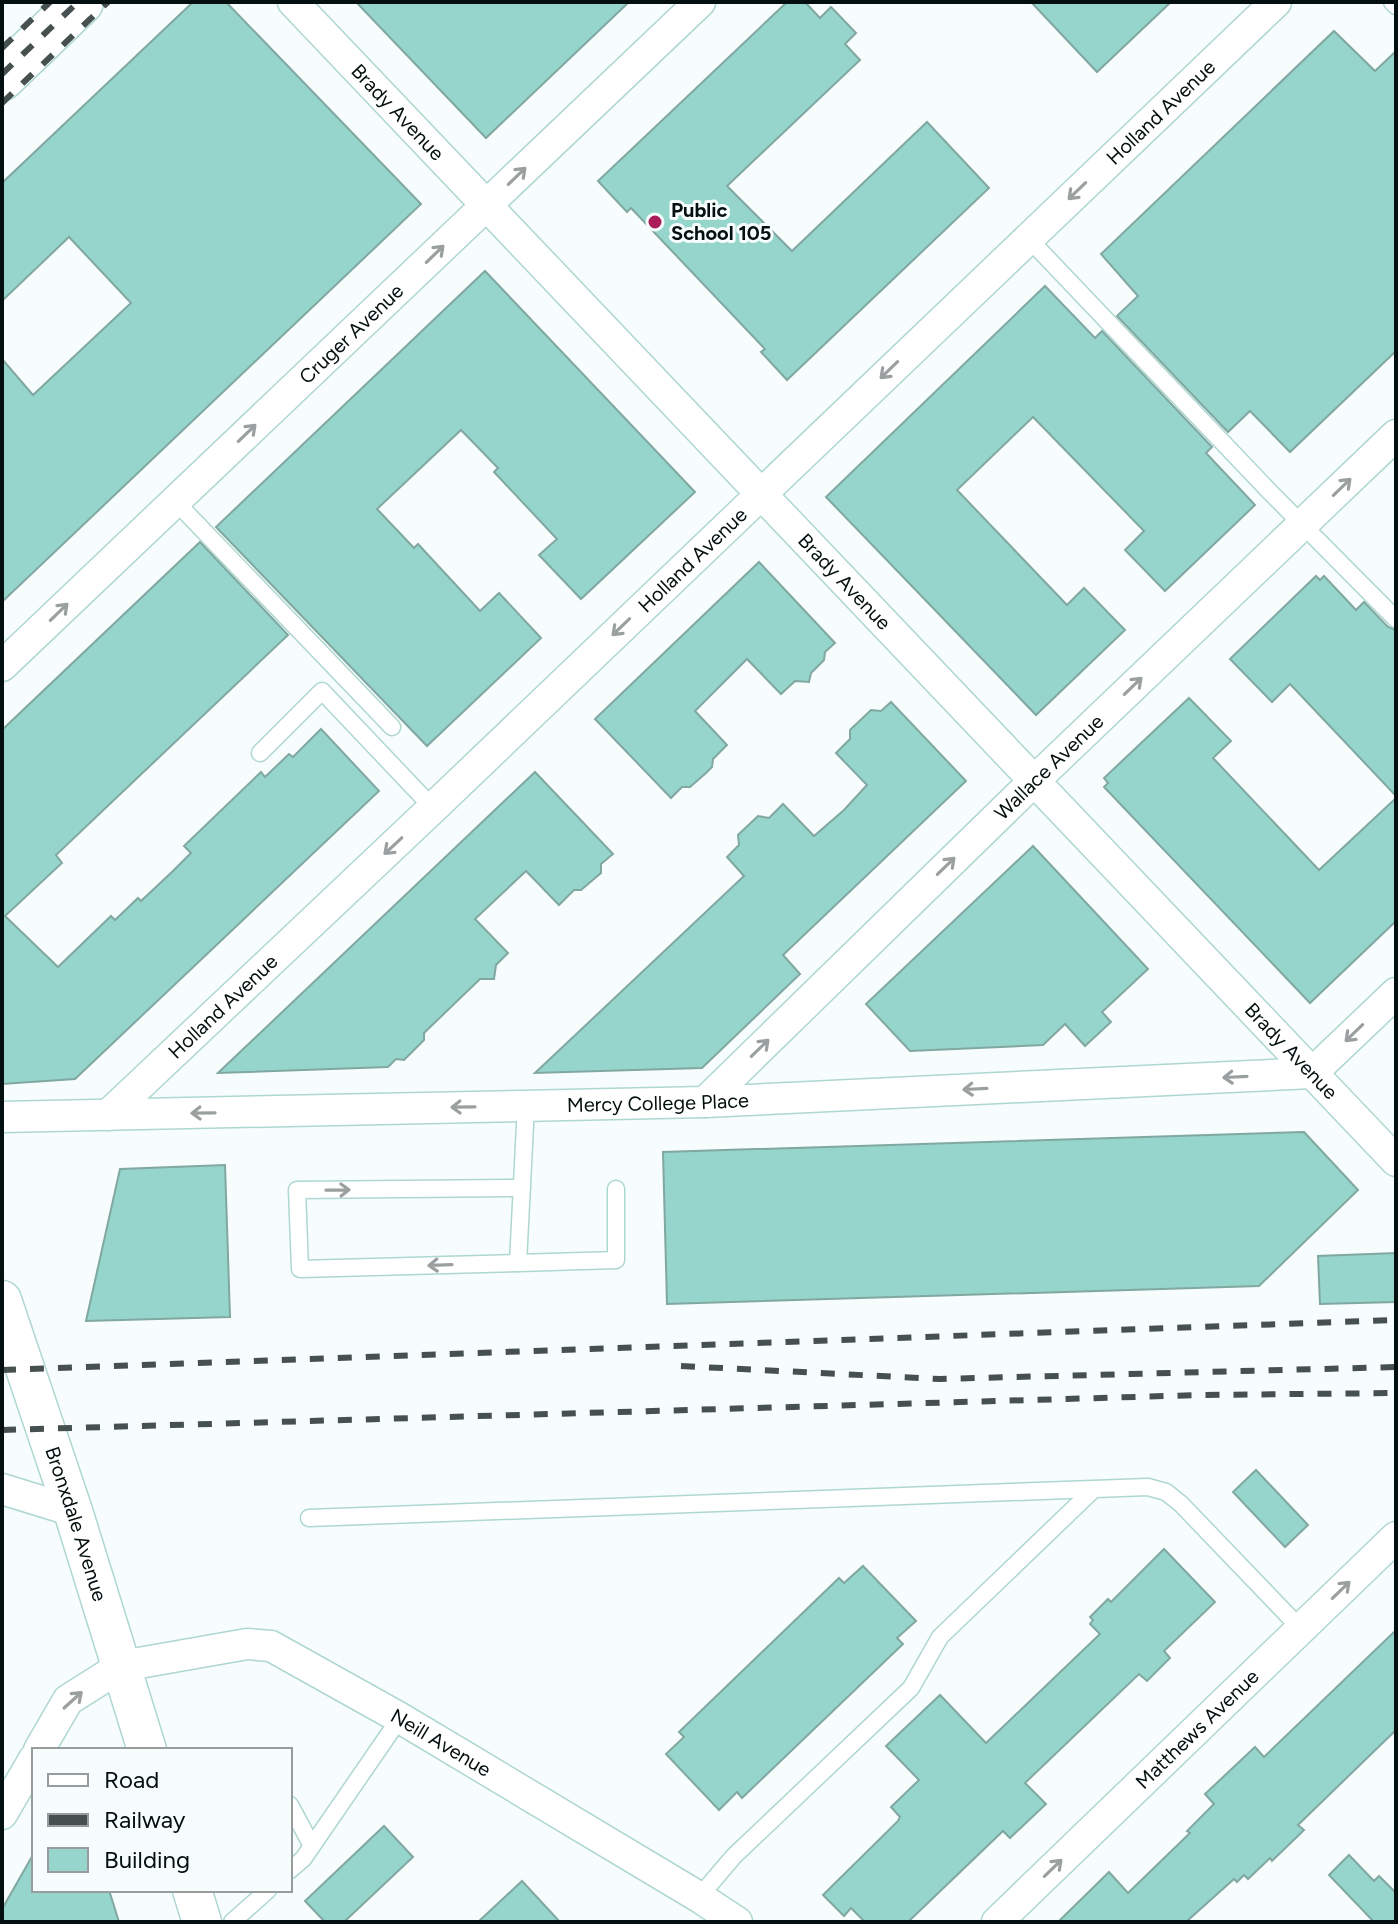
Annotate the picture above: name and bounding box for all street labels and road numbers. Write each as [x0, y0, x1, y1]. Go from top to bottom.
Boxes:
street label: Holland Avenue [1101, 55, 1220, 170]
street label: Brady Avenue [346, 59, 449, 165]
street label: Cruger Avenue [294, 279, 408, 389]
street label: Holland Avenue [633, 502, 752, 617]
street label: Brady Avenue [793, 528, 896, 635]
street label: Wallace Avenue [989, 709, 1108, 825]
street label: Holland Avenue [163, 949, 282, 1064]
street label: Brady Avenue [1240, 998, 1343, 1104]
street label: Mercy College Place [567, 1088, 749, 1117]
street label: Bronxdale Avenue [40, 1444, 112, 1604]
street label: Matthews Avenue [1131, 1664, 1264, 1794]
street label: Neill Avenue [387, 1703, 495, 1782]

